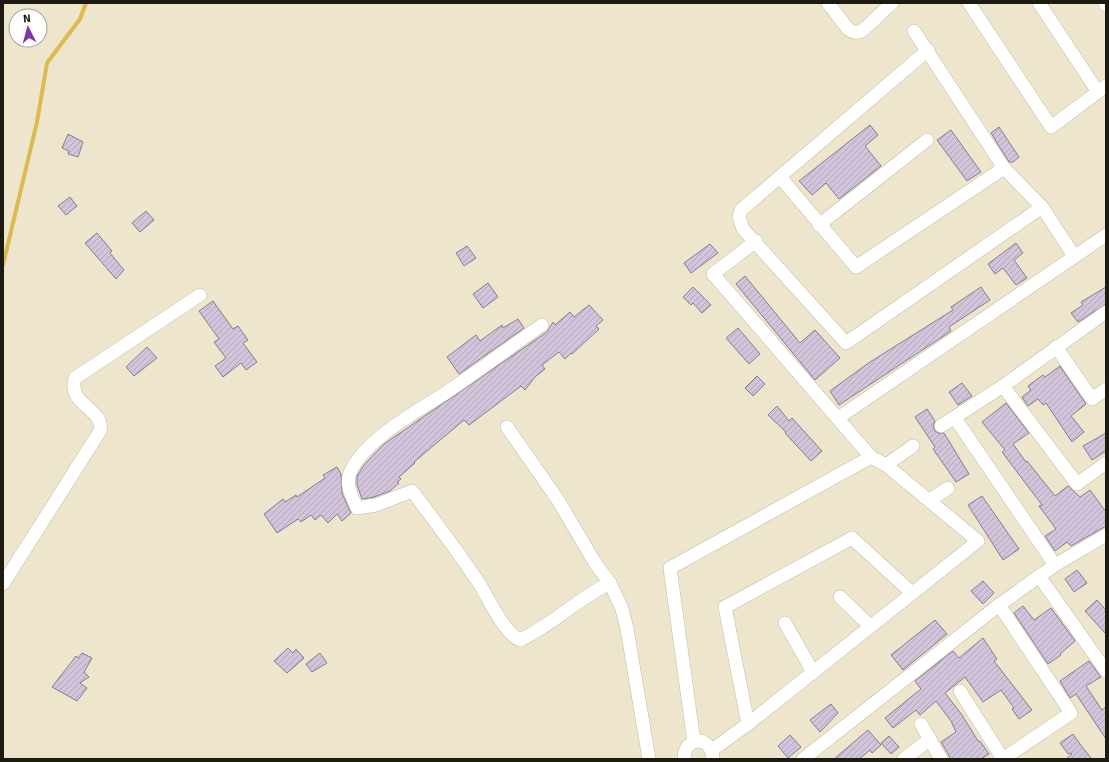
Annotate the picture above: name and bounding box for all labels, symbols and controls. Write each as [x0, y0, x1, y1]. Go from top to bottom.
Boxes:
north arrow [8, 8, 48, 48]
text: N [23, 12, 31, 25]

